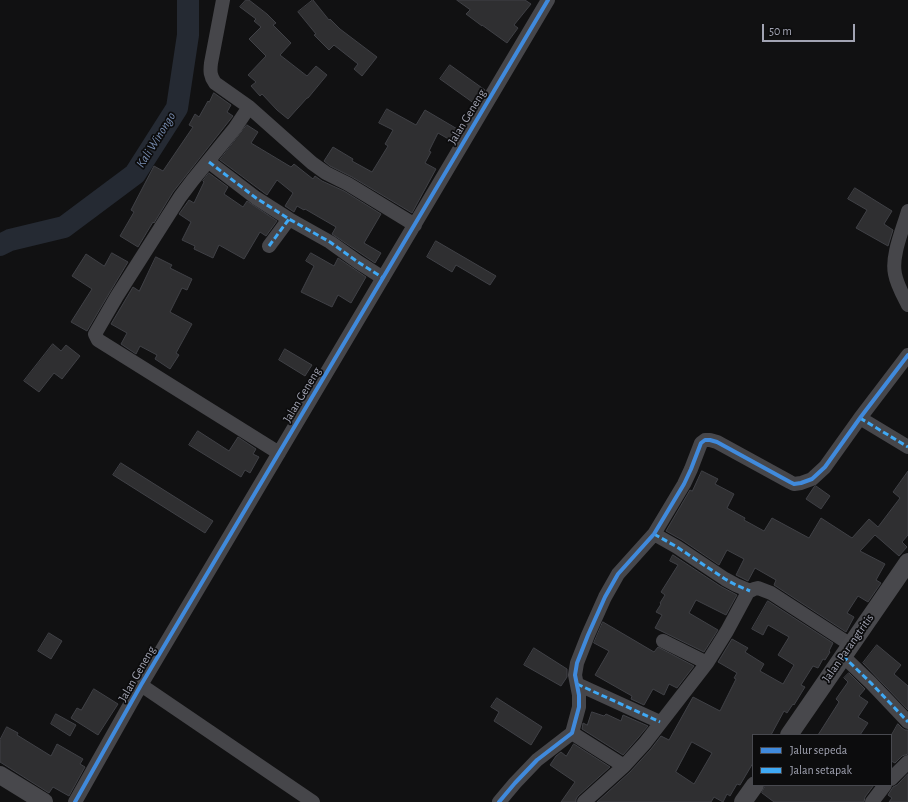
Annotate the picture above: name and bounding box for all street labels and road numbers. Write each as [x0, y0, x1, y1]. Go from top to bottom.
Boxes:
street label: Jalan Geneng [445, 87, 489, 147]
street label: Jalan Geneng [280, 365, 324, 425]
street label: Jalan Parangtritis [819, 611, 877, 685]
street label: Jalan Geneng [115, 644, 159, 704]

